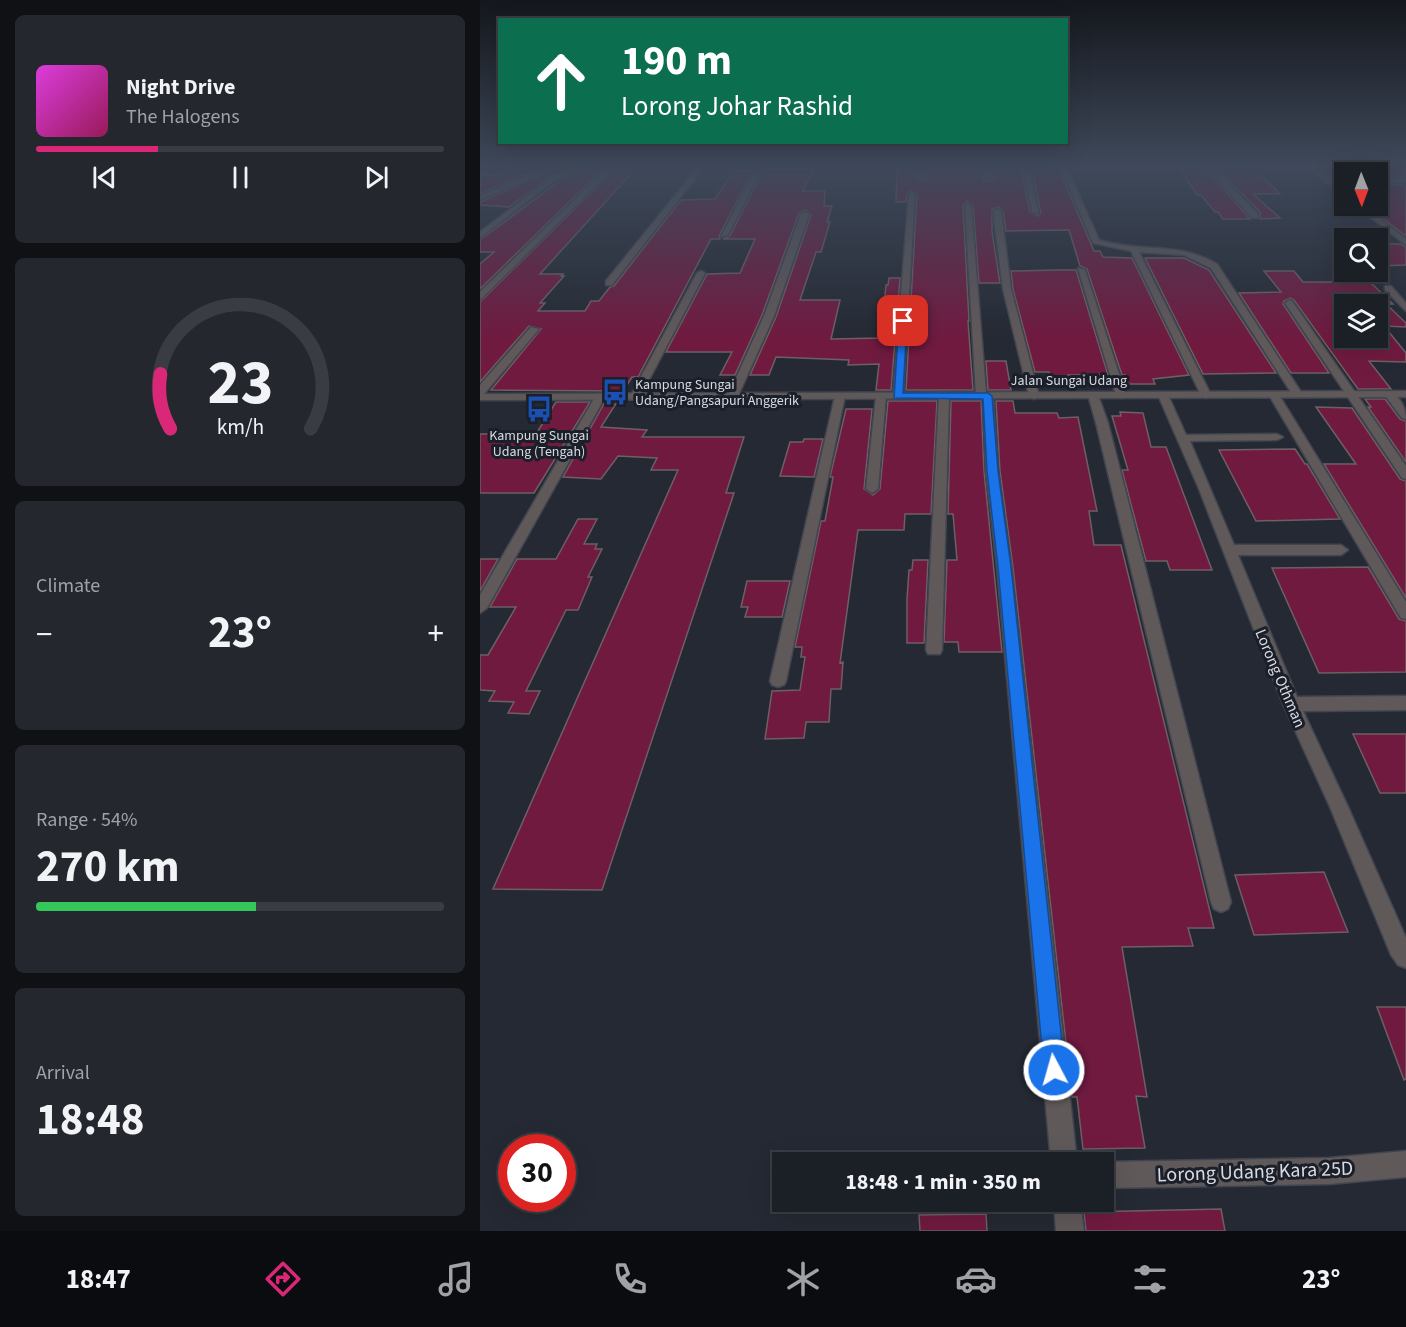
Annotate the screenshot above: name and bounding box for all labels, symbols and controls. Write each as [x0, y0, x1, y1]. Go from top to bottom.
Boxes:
text: 190 m [621, 31, 732, 91]
icon: ahead [522, 42, 600, 120]
text: Night Drive [126, 71, 235, 103]
text: Lorong Johar Rashid [621, 87, 853, 126]
text: The Halogens [126, 103, 240, 131]
icon: previous [88, 161, 121, 194]
icon: pause [224, 161, 257, 194]
icon: next [360, 161, 393, 194]
north arrow [1334, 162, 1388, 216]
map controls [1334, 162, 1388, 348]
button: search [1334, 228, 1388, 282]
button: layers [1334, 294, 1388, 348]
pin [877, 295, 928, 346]
icon: arrive [886, 304, 919, 337]
text: 23 [207, 339, 273, 428]
street label: Jalan Sungai Udang [1011, 371, 1127, 391]
place label: Kampung Sungai Udang/Pangsapuri Anggerik [635, 375, 799, 411]
bus stop icon: Kampung Sungai Udang/Pangsapuri Anggerik [600, 377, 630, 407]
bus stop icon: Kampung Sungai Udang (Tengah) [524, 394, 554, 424]
text: km/h [216, 413, 264, 444]
place label: Kampung Sungai Udang (Tengah) [489, 426, 589, 462]
text: Climate [36, 572, 100, 600]
text: 23° [208, 601, 272, 665]
text: − [36, 611, 52, 658]
text: + [428, 611, 444, 658]
street label: Lorong Othman [1249, 626, 1311, 731]
text: Range · 54% [36, 806, 137, 834]
text: 270 km [36, 835, 180, 899]
position arrow [1022, 1038, 1086, 1102]
text: Arrival [36, 1059, 90, 1087]
text: 18:48 [36, 1088, 145, 1152]
speed limit sign: 30 [498, 1134, 576, 1212]
street label: Lorong Udang Kara 25D [1156, 1155, 1354, 1189]
text: 18:48 · 1 min · 350 m [845, 1166, 1041, 1198]
icon: directions [262, 1258, 304, 1300]
icon: music [435, 1258, 477, 1300]
icon: phone [609, 1258, 651, 1300]
icon: climate [782, 1258, 824, 1300]
icon: car [955, 1258, 997, 1300]
icon: filters [1129, 1258, 1171, 1300]
text: 18:47 [66, 1260, 131, 1299]
text: 23° [1302, 1260, 1340, 1299]

